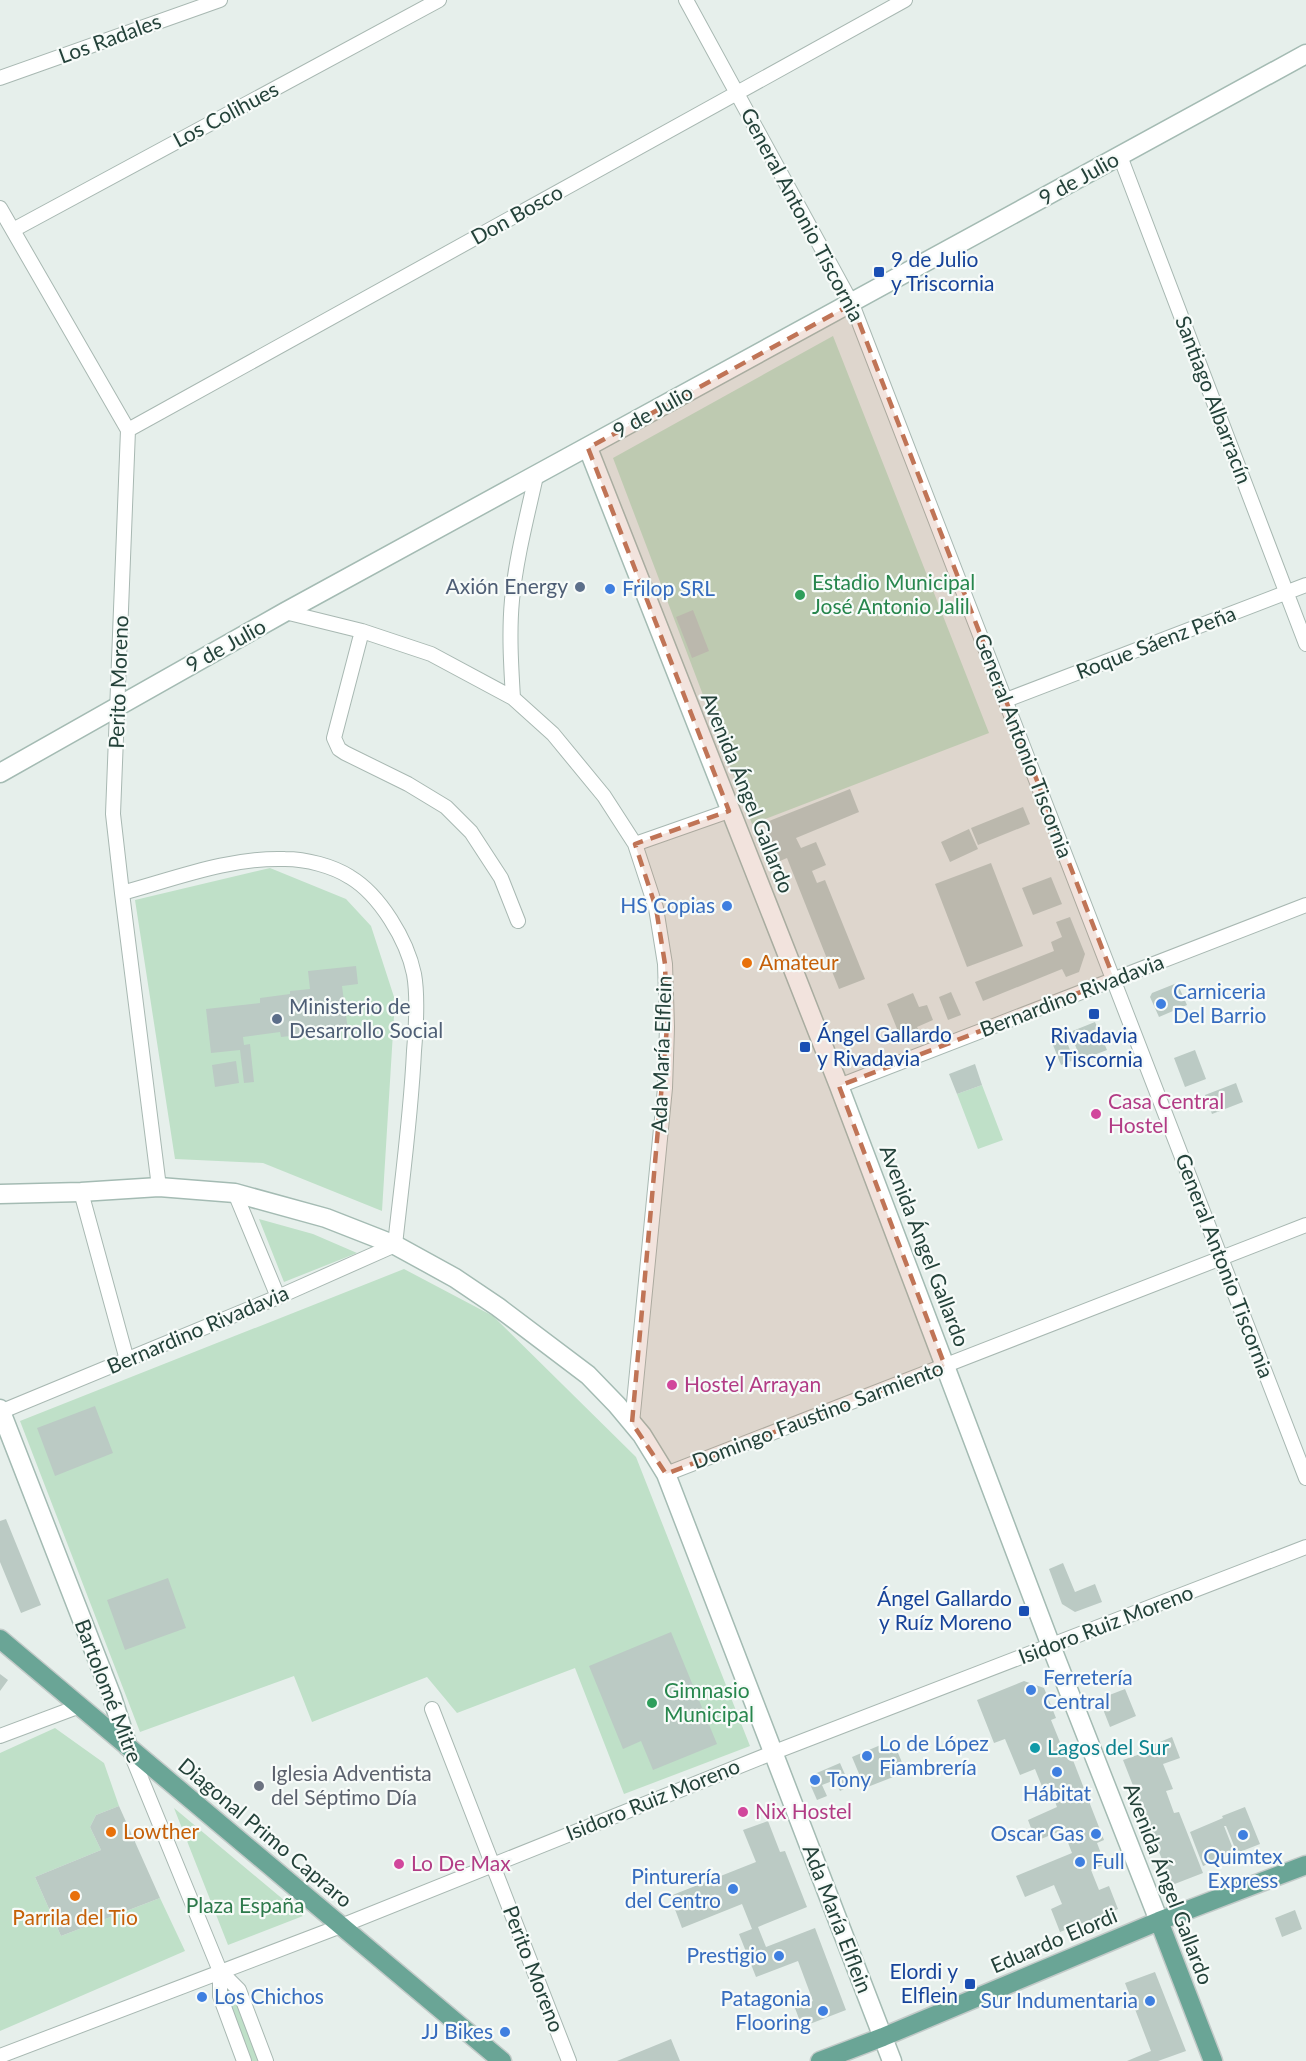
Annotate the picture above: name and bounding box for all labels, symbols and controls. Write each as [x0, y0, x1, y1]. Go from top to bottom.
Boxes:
street label: Los Radales [55, 8, 164, 68]
street label: Los Colihues [168, 75, 282, 152]
street label: General Antonio Tiscornia [736, 103, 870, 325]
street label: 9 de Julio [1034, 146, 1123, 210]
street label: Don Bosco [466, 178, 567, 249]
place label: 9 de Julio y Triscornia [891, 246, 995, 295]
marker: 9 de Julio y Triscornia [872, 265, 886, 279]
street label: Santiago Albarracín [1171, 312, 1258, 487]
street label: 9 de Julio [608, 379, 697, 443]
place label: Estadio Municipal José Antonio Jalil [812, 569, 975, 618]
place label: Axión Energy [445, 573, 568, 598]
place label: Frilop SRL [622, 575, 715, 600]
marker: Axión Energy [573, 580, 587, 594]
marker: Frilop SRL [603, 582, 617, 596]
marker: Estadio Municipal José Antonio Jalil [793, 588, 807, 602]
street label: Roque Sáenz Peña [1072, 600, 1239, 684]
street label: 9 de Julio [181, 613, 270, 677]
street label: Perito Moreno [103, 615, 132, 749]
street label: General Antonio Tiscornia [970, 630, 1079, 861]
street label: Avenida Ángel Gallardo [697, 689, 800, 896]
place label: HS Copias [620, 892, 715, 917]
marker: HS Copias [720, 899, 734, 913]
street label: Bernardino Rivadavia [976, 948, 1167, 1041]
place label: Amateur [759, 949, 839, 974]
marker: Amateur [740, 956, 754, 970]
street label: Ada María Elflein [645, 975, 676, 1133]
place label: Carniceria Del Barrio [1173, 978, 1266, 1027]
place label: Ministerio de Desarrollo Social [289, 993, 443, 1042]
marker: Carniceria Del Barrio [1154, 997, 1168, 1011]
marker: Rivadavia y Tiscornia [1087, 1007, 1101, 1021]
marker: Ministerio de Desarrollo Social [270, 1012, 284, 1026]
place label: Ángel Gallardo y Rivadavia [817, 1021, 952, 1070]
place label: Rivadavia y Tiscornia [1045, 1022, 1143, 1071]
marker: Ángel Gallardo y Rivadavia [798, 1040, 812, 1054]
place label: Casa Central Hostel [1108, 1088, 1224, 1137]
marker: Casa Central Hostel [1089, 1107, 1103, 1121]
street label: Avenida Ángel Gallardo [875, 1141, 975, 1350]
street label: General Antonio Tiscornia [1171, 1150, 1280, 1381]
street label: Bernardino Rivadavia [103, 1279, 292, 1378]
street label: Domingo Faustino Sarmiento [688, 1354, 947, 1473]
place label: Hostel Arrayan [684, 1371, 821, 1396]
marker: Hostel Arrayan [665, 1378, 679, 1392]
street label: Isidoro Ruiz Moreno [1015, 1579, 1196, 1668]
place label: Ángel Gallardo y Ruíz Moreno [877, 1585, 1012, 1634]
marker: Ángel Gallardo y Ruíz Moreno [1017, 1604, 1031, 1618]
street label: Bartolomé Mitre [71, 1615, 148, 1766]
place label: Ferretería Central [1043, 1664, 1133, 1713]
place label: Gimnasio Municipal [664, 1677, 754, 1726]
marker: Ferretería Central [1024, 1683, 1038, 1697]
marker: Gimnasio Municipal [645, 1696, 659, 1710]
place label: Lo de López Fiambrería [879, 1730, 989, 1779]
place label: Lagos del Sur [1047, 1734, 1169, 1759]
marker: Lagos del Sur [1028, 1741, 1042, 1755]
marker: Lo de López Fiambrería [860, 1749, 874, 1763]
street label: Diagonal Primo Capraro [174, 1752, 358, 1912]
street label: Isidoro Ruiz Moreno [562, 1752, 743, 1845]
place label: Iglesia Adventista del Séptimo Día [271, 1760, 432, 1809]
marker: Hábitat [1050, 1765, 1064, 1779]
place label: Tony [827, 1766, 871, 1791]
marker: Tony [808, 1773, 822, 1787]
marker: Iglesia Adventista del Séptimo Día [252, 1779, 266, 1793]
street label: Avenida Ángel Gallardo [1119, 1779, 1219, 1988]
place label: Hábitat [1023, 1780, 1092, 1805]
place label: Nix Hostel [755, 1798, 852, 1823]
marker: Nix Hostel [736, 1805, 750, 1819]
place label: Lowther [123, 1818, 200, 1843]
place label: Oscar Gas [990, 1820, 1084, 1845]
marker: Lowther [104, 1825, 118, 1839]
marker: Oscar Gas [1089, 1827, 1103, 1841]
marker: Quimtex Express [1236, 1828, 1250, 1842]
street label: Ada María Elflein [799, 1841, 878, 1996]
place label: Quimtex Express [1203, 1843, 1283, 1892]
place label: Full [1092, 1848, 1125, 1873]
place label: Lo De Max [411, 1850, 511, 1875]
marker: Full [1073, 1855, 1087, 1869]
marker: Lo De Max [392, 1857, 406, 1871]
place label: Pinturería del Centro [625, 1863, 721, 1912]
marker: Pinturería del Centro [726, 1882, 740, 1896]
marker: Parrila del Tio [68, 1889, 82, 1903]
park label: Plaza España [186, 1892, 304, 1917]
street label: Perito Moreno [499, 1902, 570, 2035]
street label: Eduardo Elordi [986, 1902, 1120, 1977]
place label: Parrila del Tio [12, 1904, 138, 1929]
place label: Prestigio [686, 1942, 767, 1967]
marker: Prestigio [772, 1949, 786, 1963]
place label: Elordi y Elflein [889, 1958, 958, 2007]
marker: Elordi y Elflein [963, 1977, 977, 1991]
place label: Los Chichos [214, 1983, 324, 2008]
place label: Patagonia Flooring [721, 1985, 811, 2034]
place label: Sur Indumentaria [981, 1987, 1138, 2012]
marker: Los Chichos [195, 1990, 209, 2004]
marker: Sur Indumentaria [1143, 1994, 1157, 2008]
marker: Patagonia Flooring [816, 2004, 830, 2018]
place label: JJ Bikes [422, 2018, 493, 2043]
marker: JJ Bikes [498, 2025, 512, 2039]

